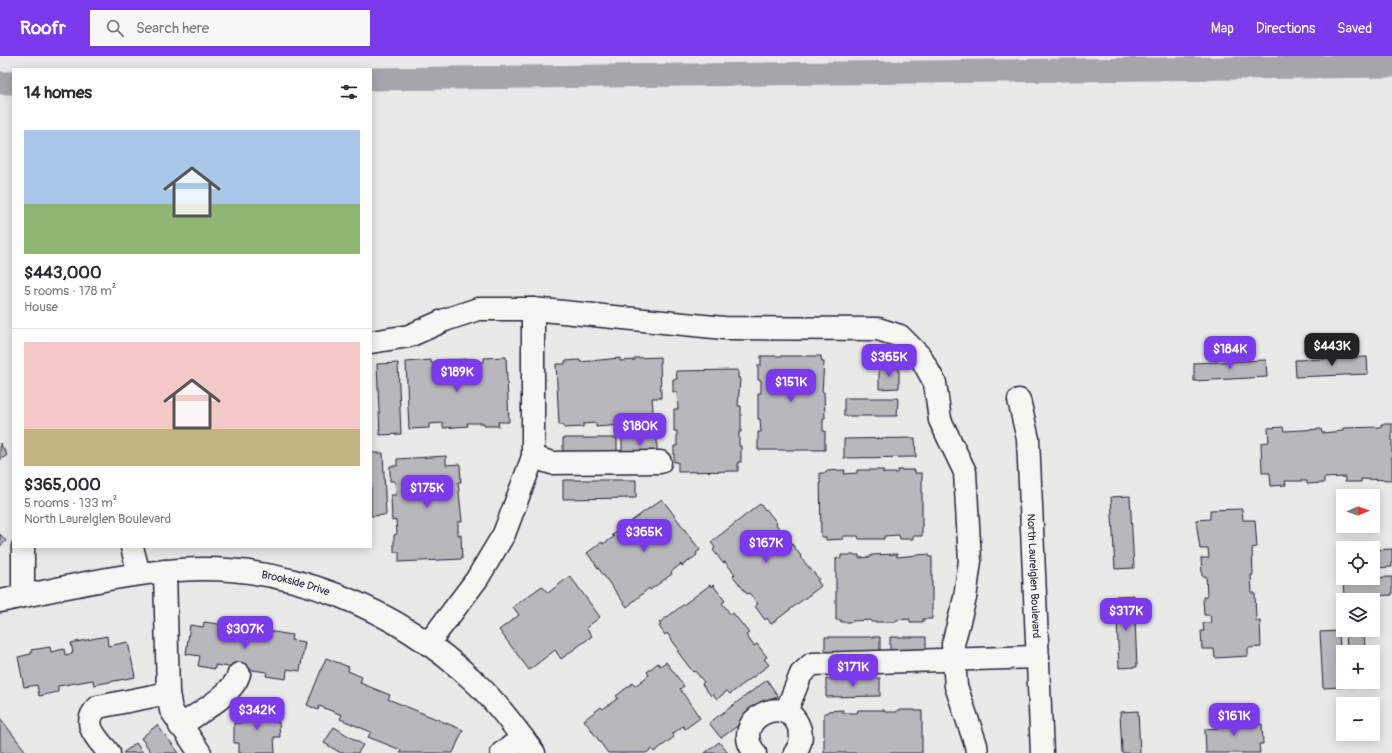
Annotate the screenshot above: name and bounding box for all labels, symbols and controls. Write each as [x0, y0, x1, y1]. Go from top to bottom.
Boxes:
search box [90, 10, 370, 46]
text: Roofr [20, 16, 66, 40]
icon: search [104, 17, 126, 39]
text: Search here [136, 19, 209, 38]
text: Map [1211, 20, 1234, 37]
text: Directions [1256, 20, 1315, 37]
text: Saved [1337, 20, 1372, 37]
icon: filters [338, 81, 360, 103]
text: 14 homes [24, 82, 92, 103]
icon: home [156, 156, 228, 228]
text: $443,000 [24, 262, 102, 283]
text: 5 rooms · 178 m² [24, 283, 116, 299]
text: House [24, 299, 58, 315]
pin: $443K [1304, 333, 1360, 367]
pin: $184K [1202, 336, 1258, 370]
text: $443K [1313, 338, 1351, 354]
text: $184K [1213, 341, 1247, 357]
pin: $365K [861, 344, 917, 378]
text: $365K [871, 349, 907, 365]
pin: $189K [429, 359, 485, 393]
text: $189K [440, 364, 474, 380]
icon: home [156, 368, 228, 440]
pin: $151K [763, 369, 819, 403]
text: $151K [775, 374, 807, 390]
pin: $180K [612, 413, 668, 447]
text: $180K [622, 418, 658, 434]
text: $365,000 [24, 474, 101, 495]
pin: $175K [399, 475, 455, 509]
text: $175K [410, 480, 444, 496]
north arrow [1336, 489, 1380, 533]
map controls [1336, 489, 1380, 741]
text: 5 rooms · 133 m² [24, 495, 117, 511]
text: North Laurelglen Boulevard [24, 511, 171, 527]
street label: North Laurelglen Boulevard [1024, 513, 1043, 638]
pin: $365K [616, 519, 672, 553]
text: $365K [626, 524, 662, 540]
pin: $167K [738, 530, 794, 564]
text: $167K [749, 535, 783, 551]
button: locate [1336, 541, 1380, 585]
street label: Brookside Drive [261, 568, 332, 599]
button: layers [1336, 593, 1380, 637]
pin: $317K [1098, 598, 1154, 632]
text: $317K [1109, 603, 1143, 619]
pin: $307K [217, 616, 273, 650]
text: $307K [226, 621, 264, 637]
button: + [1336, 645, 1380, 689]
pin: $171K [825, 654, 881, 688]
text: $171K [837, 659, 869, 675]
pin: $342K [229, 697, 285, 731]
button: − [1336, 697, 1380, 741]
text: $342K [239, 702, 275, 718]
pin: $161K [1206, 703, 1262, 737]
text: $161K [1218, 708, 1250, 724]

